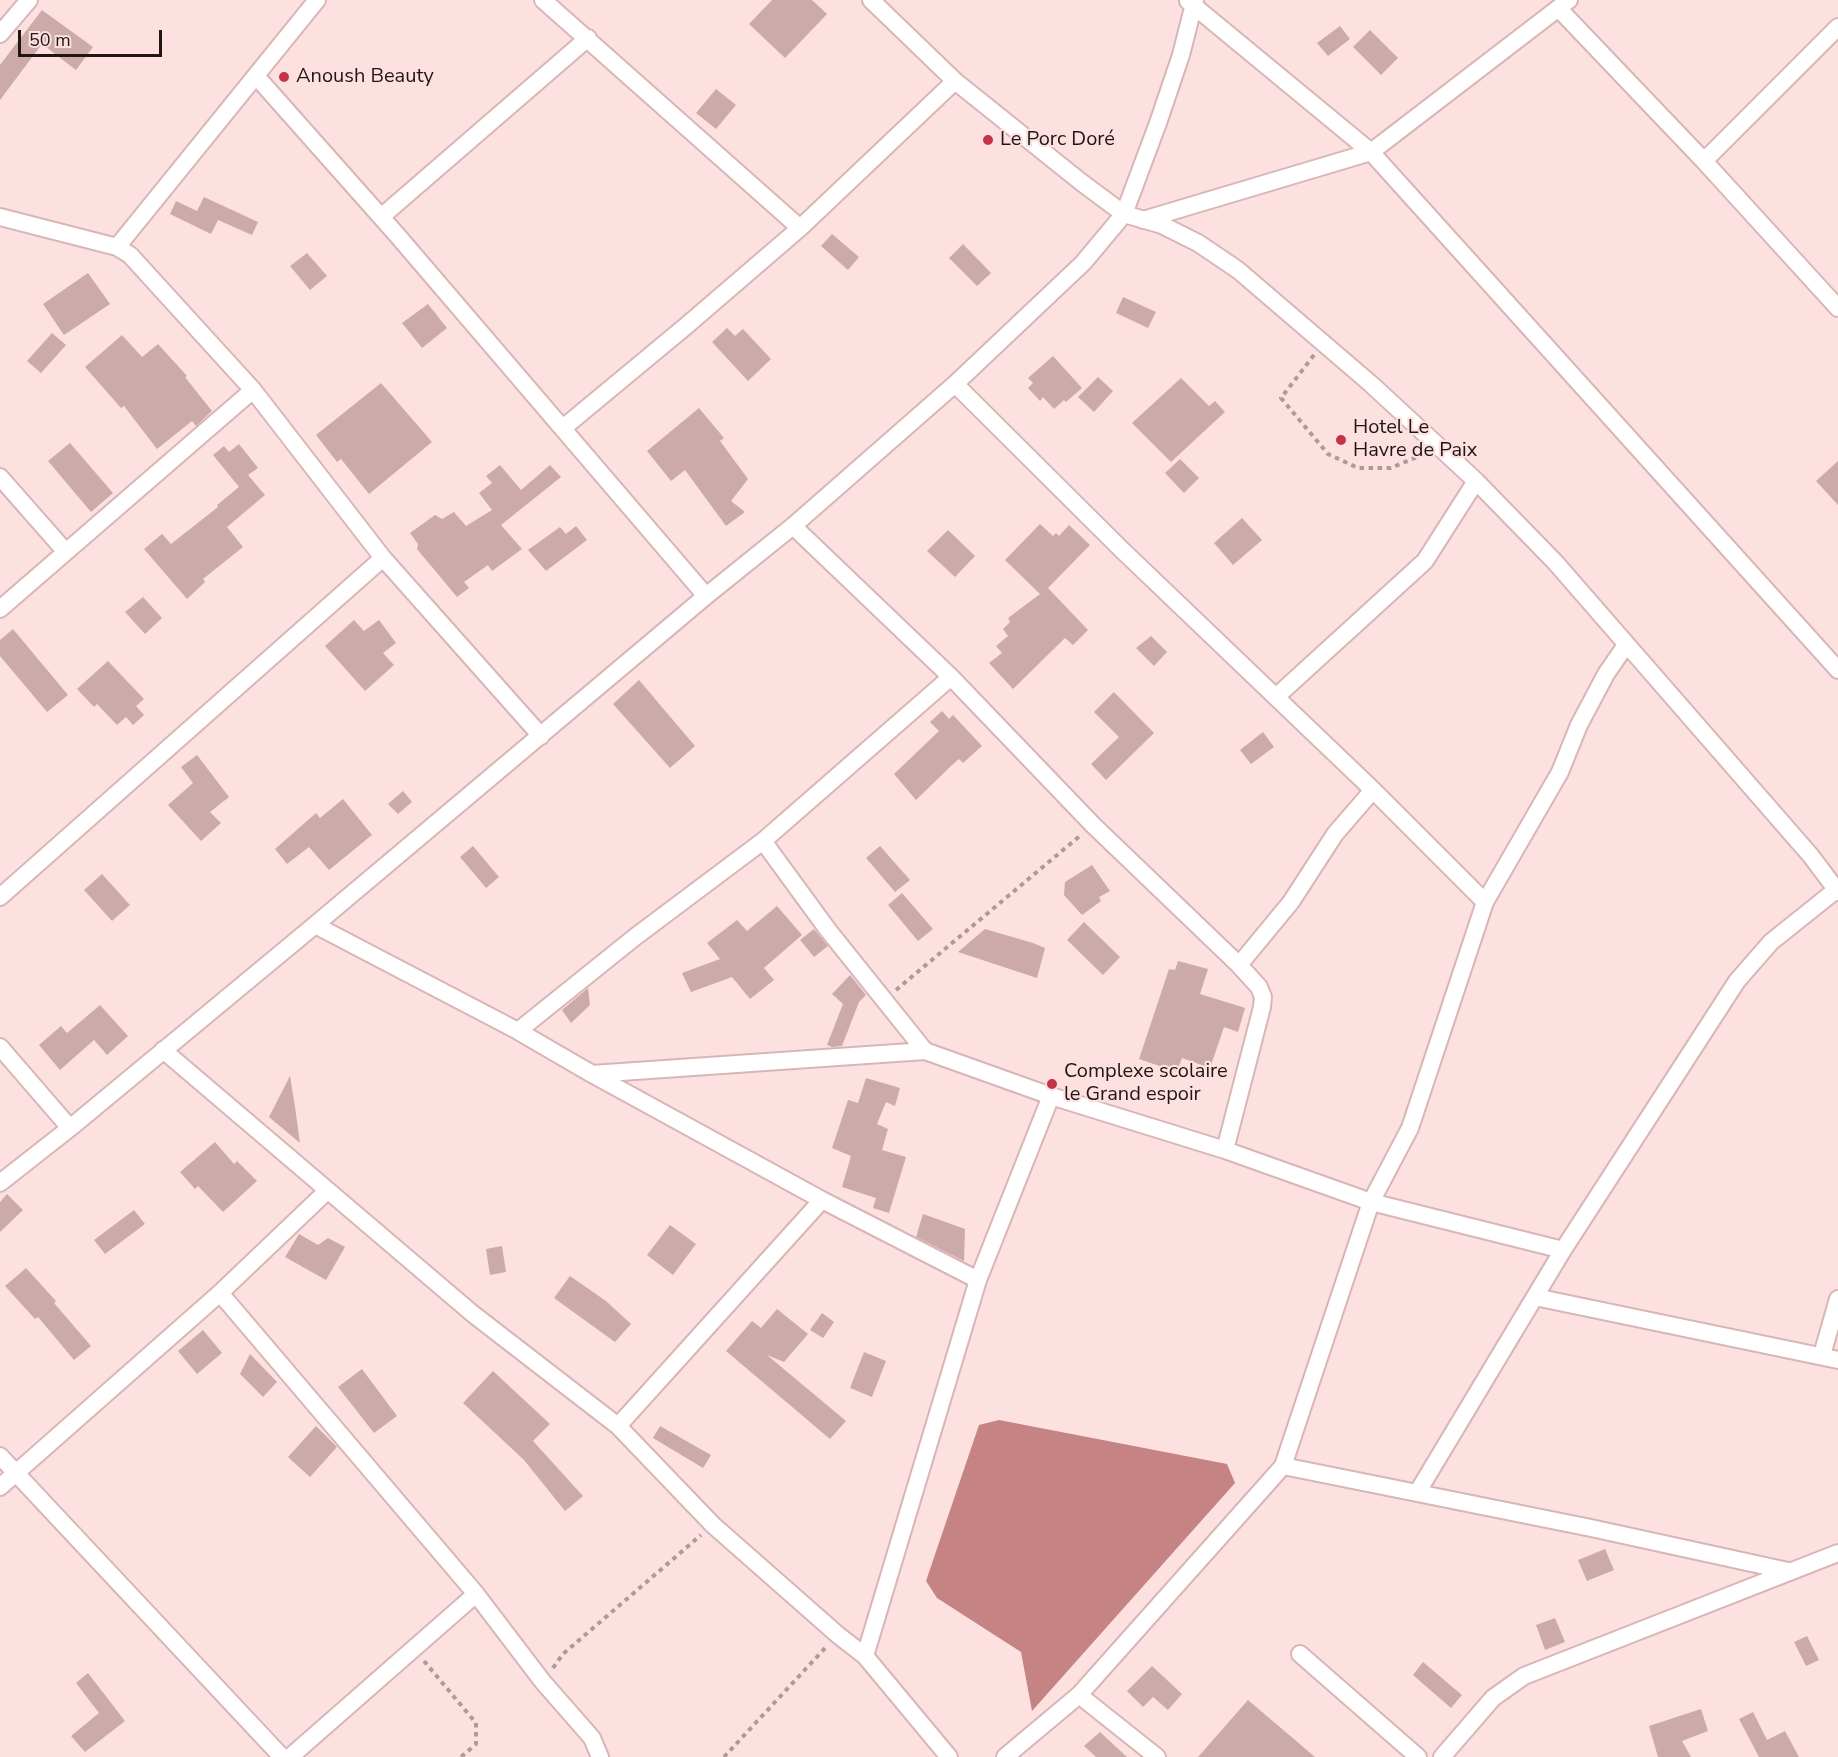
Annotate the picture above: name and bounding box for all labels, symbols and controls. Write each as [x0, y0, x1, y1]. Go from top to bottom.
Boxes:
scale bar [21, 18, 165, 56]
text: 50 m [29, 28, 71, 52]
place label: Anoush Beauty [296, 65, 434, 89]
marker: Anoush Beauty [277, 70, 291, 84]
place label: Le Porc Doré [1000, 128, 1115, 152]
marker: Le Porc Doré [981, 133, 995, 147]
place label: Hotel Le Havre de Paix [1353, 416, 1477, 463]
marker: Hotel Le Havre de Paix [1334, 433, 1348, 447]
place label: Complexe scolaire le Grand espoir [1064, 1060, 1228, 1107]
marker: Complexe scolaire le Grand espoir [1045, 1077, 1059, 1091]

